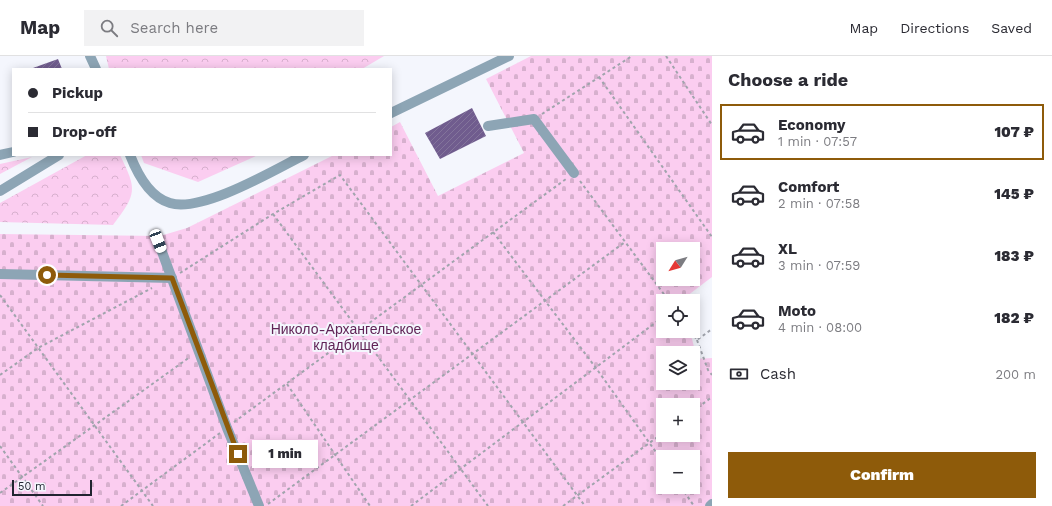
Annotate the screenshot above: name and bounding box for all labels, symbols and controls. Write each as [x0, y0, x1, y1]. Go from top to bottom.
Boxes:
search box [84, 10, 364, 46]
text: Map [20, 16, 60, 39]
icon: search [98, 17, 120, 39]
text: Search here [130, 19, 218, 37]
text: Map [850, 20, 878, 36]
text: Directions [900, 20, 969, 36]
text: Saved [991, 20, 1032, 36]
text: Choose a ride [728, 69, 848, 90]
text: Pickup [52, 84, 103, 102]
icon: car [730, 114, 766, 150]
text: Economy [778, 116, 845, 134]
text: Drop-off [52, 123, 117, 141]
text: 107 ₽ [994, 123, 1034, 141]
text: 1 min · 07:57 [778, 134, 857, 149]
icon: car [730, 176, 766, 212]
text: Comfort [778, 178, 839, 196]
text: 145 ₽ [994, 185, 1034, 203]
text: 2 min · 07:58 [778, 196, 860, 211]
car [148, 228, 168, 254]
icon: car [730, 238, 766, 274]
text: XL [778, 240, 797, 258]
north arrow [656, 242, 700, 286]
map controls [656, 242, 700, 494]
text: 183 ₽ [994, 247, 1034, 265]
text: 3 min · 07:59 [778, 258, 860, 273]
route start [38, 266, 56, 284]
button: locate [656, 294, 700, 338]
icon: car [730, 300, 766, 336]
text: Moto [778, 302, 816, 320]
text: 182 ₽ [994, 309, 1034, 327]
text: 4 min · 08:00 [778, 320, 862, 335]
park label: Николо-Архангельское кладбище [271, 321, 422, 353]
button: layers [656, 346, 700, 390]
icon: cash [728, 363, 750, 385]
text: Cash [760, 365, 796, 383]
text: 200 m [995, 367, 1036, 382]
button: + [656, 398, 700, 442]
callout: 1 min [252, 440, 318, 468]
route end [229, 445, 247, 463]
text: 1 min [268, 446, 302, 461]
button: − [656, 450, 700, 494]
button: Confirm [728, 452, 1036, 498]
scale bar [12, 478, 92, 497]
text: 50 m [18, 480, 45, 493]

